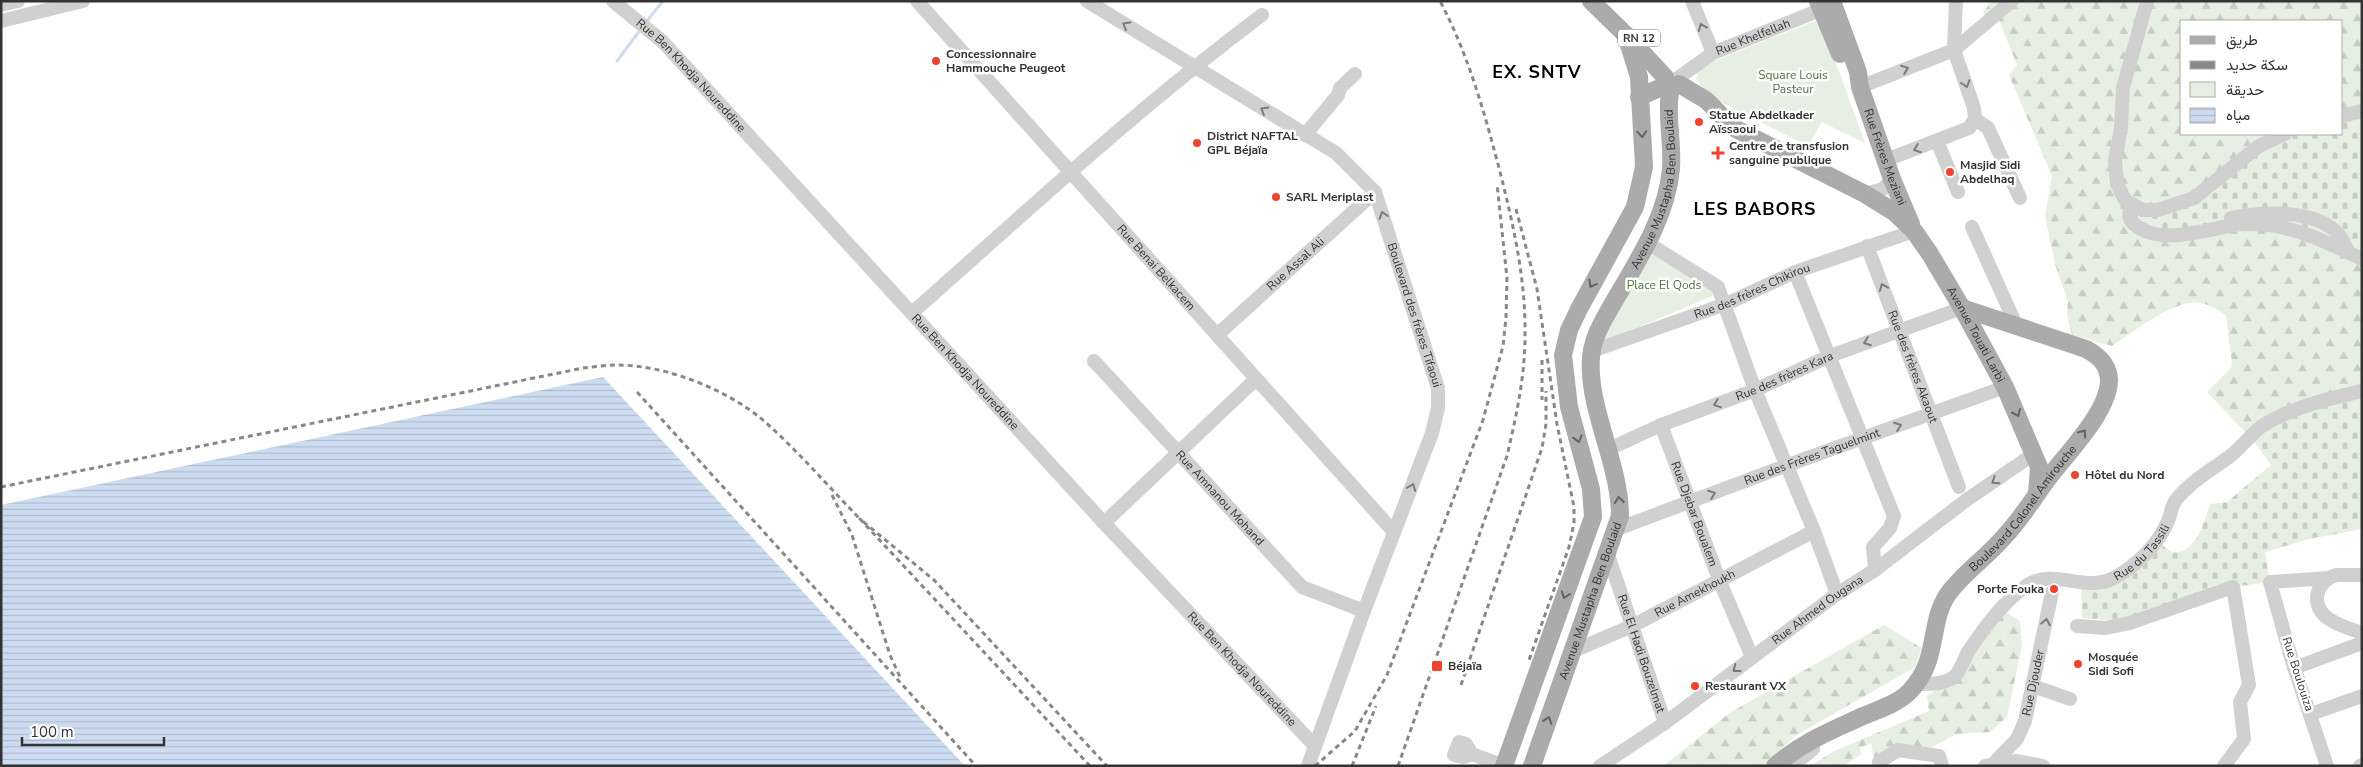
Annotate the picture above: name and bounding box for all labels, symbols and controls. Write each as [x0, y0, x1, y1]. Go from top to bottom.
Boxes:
street label: Rue Ben Khodja Noureddine [633, 15, 750, 135]
street label: Rue Khelfellah [1713, 15, 1793, 59]
legend [2180, 20, 2343, 135]
one-way arrow [1122, 22, 1131, 32]
one-way arrow [1698, 23, 1709, 32]
road number: RN 12 [1618, 29, 1660, 46]
text: طريق [2226, 30, 2258, 50]
place label: Concessionnaire Hammouche Peugeot [946, 46, 1066, 76]
marker: Concessionnaire Hammouche Peugeot [930, 55, 942, 67]
text: سكة حديد [2226, 55, 2288, 75]
district label: EX. SNTV [1492, 60, 1582, 84]
one-way arrow [1900, 64, 1909, 75]
park label: Square Louis Pasteur [1758, 67, 1828, 97]
one-way arrow [1961, 79, 1971, 88]
text: حديقة [2226, 80, 2264, 100]
text: مياه [2226, 105, 2250, 125]
one-way arrow [1261, 106, 1270, 116]
street label: Rue Frères Meziani [1860, 106, 1910, 208]
place label: Statue Abdelkader Aïssaoui [1709, 107, 1814, 137]
street label: Avenue Mustapha Ben Boulaid [1627, 109, 1679, 272]
marker: Statue Abdelkader Aïssaoui [1693, 116, 1705, 128]
place label: District NAFTAL GPL Béjaïa [1207, 128, 1298, 158]
one-way arrow [1636, 130, 1647, 138]
marker: District NAFTAL GPL Béjaïa [1191, 137, 1203, 149]
place label: Centre de transfusion sanguine publique [1729, 138, 1849, 168]
one-way arrow [1913, 143, 1922, 153]
marker: Centre de transfusion sanguine publique [1711, 146, 1725, 160]
place label: Masjid Sidi Abdelhaq [1960, 157, 2020, 187]
marker: Masjid Sidi Abdelhaq [1944, 166, 1956, 178]
place label: SARL Meriplast [1286, 189, 1374, 205]
marker: SARL Meriplast [1270, 191, 1282, 203]
district label: LES BABORS [1694, 197, 1816, 221]
one-way arrow [1379, 211, 1389, 219]
street label: Rue Benai Belkacem [1113, 221, 1199, 314]
street label: Rue Assal Ali [1263, 234, 1328, 294]
street label: Boulevard des frères Tifaoui [1384, 241, 1445, 389]
street label: Rue des frères Chikirou [1692, 259, 1812, 323]
park label: Place El Qods [1627, 277, 1702, 293]
one-way arrow [1588, 279, 1598, 288]
one-way arrow [1879, 283, 1889, 292]
street label: Avenue Touati Larbi [1943, 283, 2009, 385]
street label: Rue des frères Akaout [1884, 308, 1942, 426]
street label: Rue Ben Khodja Noureddine [908, 310, 1023, 433]
one-way arrow [1863, 336, 1872, 346]
street label: Rue des frères Kara [1733, 348, 1836, 405]
one-way arrow [1713, 398, 1722, 408]
one-way arrow [2011, 408, 2022, 417]
one-way arrow [1893, 422, 1902, 432]
street label: Rue des Frères Taguelmint [1742, 424, 1883, 489]
one-way arrow [2077, 429, 2086, 439]
one-way arrow [1572, 435, 1583, 443]
street label: Boulevard Colonel Amirouche [1965, 442, 2080, 575]
street label: Rue Amnanou Mohand [1172, 447, 1268, 549]
street label: Rue Djebar Boualem [1667, 459, 1721, 569]
place label: Hôtel du Nord [2085, 467, 2164, 483]
marker: Hôtel du Nord [2069, 469, 2081, 481]
one-way arrow [1991, 475, 2001, 484]
one-way arrow [1406, 483, 1416, 491]
one-way arrow [1707, 490, 1716, 500]
one-way arrow [1614, 495, 1625, 503]
street label: Avenue Mustapha Ben Boulaid [1555, 520, 1625, 682]
street label: Rue du Tassili [2111, 522, 2173, 585]
street label: Rue Amekhoukh [1652, 566, 1738, 621]
street label: Rue Ahmed Ougana [1769, 571, 1866, 648]
place label: Porte Fouka [1977, 581, 2044, 597]
marker: Porte Fouka [2048, 583, 2060, 595]
one-way arrow [1561, 590, 1571, 599]
street label: Rue El Hadi Bouzelmat [1614, 592, 1669, 716]
street label: Rue Ben Khodja Noureddine [1184, 608, 1300, 730]
one-way arrow [2040, 618, 2051, 626]
street label: Rue Boulouiza [2278, 635, 2318, 713]
street label: Rue Djouder [2018, 648, 2048, 717]
place label: Mosquée Sidi Sofi [2088, 649, 2139, 679]
place label: Béjaïa [1448, 658, 1482, 674]
marker: Mosquée Sidi Sofi [2072, 658, 2084, 670]
marker: Béjaïa [1430, 659, 1444, 673]
one-way arrow [1732, 663, 1742, 672]
place label: Restaurant VX [1705, 678, 1787, 694]
marker: Restaurant VX [1689, 680, 1701, 692]
scale bar [22, 714, 165, 746]
one-way arrow [1542, 716, 1552, 724]
text: 100 m [30, 722, 74, 742]

